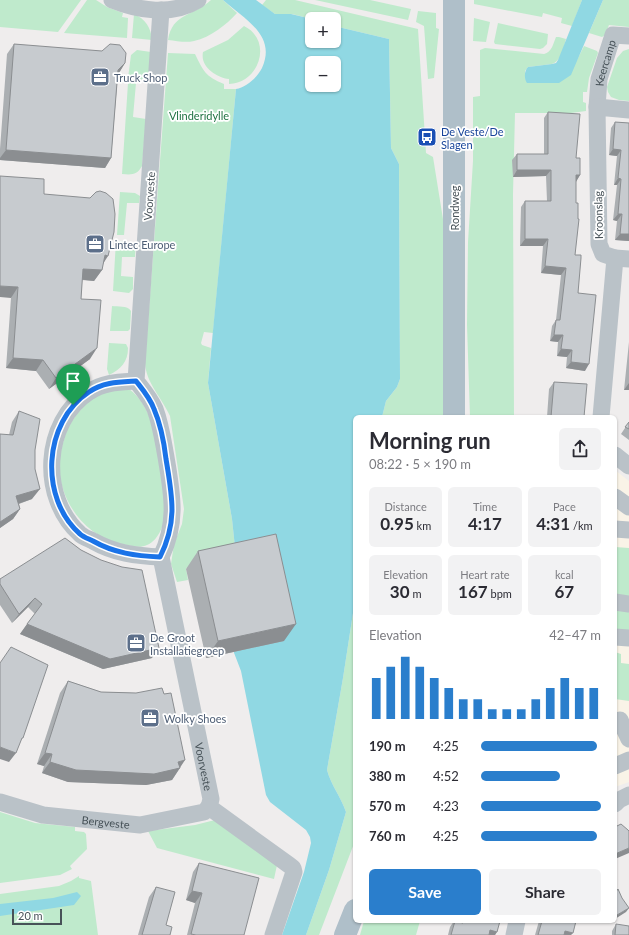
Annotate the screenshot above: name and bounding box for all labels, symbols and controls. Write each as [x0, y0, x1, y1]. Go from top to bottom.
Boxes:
map controls [305, 12, 341, 92]
button: + [305, 12, 341, 48]
street label: Keercamp [592, 38, 618, 87]
button: − [305, 56, 341, 92]
office icon: Truck Shop [89, 66, 111, 88]
place label: Truck Shop [114, 71, 168, 84]
park label: Vlinderidylle [169, 109, 229, 122]
place label: De Veste/De Slagen [441, 125, 504, 151]
bus stop icon: De Veste/De Slagen [416, 126, 438, 148]
street label: Voorveste [141, 171, 157, 221]
street label: Rondweg [448, 185, 461, 231]
street label: Kroonslag [591, 191, 605, 239]
office icon: Lintec Europe [84, 233, 106, 255]
place label: Lintec Europe [109, 238, 176, 251]
pin [56, 364, 90, 405]
icon: arrive [62, 370, 84, 392]
text: Morning run [369, 427, 491, 454]
button: share [559, 428, 601, 470]
text: 08:22 · 5 × 190 m [369, 456, 471, 472]
text: Distance [385, 500, 427, 513]
text: Time [473, 500, 497, 513]
text: Pace [553, 500, 576, 513]
text: 0.95 [380, 513, 414, 534]
text: 4:17 [468, 513, 502, 534]
text: 4:31 [536, 513, 570, 534]
text: km [414, 519, 431, 532]
text: /km [570, 519, 593, 532]
text: Elevation [383, 568, 428, 581]
text: Heart rate [460, 568, 510, 581]
text: kcal [555, 568, 574, 581]
text: 30 [390, 581, 410, 602]
text: 167 [458, 581, 488, 602]
text: 67 [554, 581, 574, 602]
text: m [410, 587, 421, 600]
text: bpm [488, 587, 512, 600]
text: Elevation [369, 627, 422, 643]
text: 42–47 m [549, 627, 601, 643]
place label: De Groot Installatiegroep [150, 631, 224, 657]
office icon: De Groot Installatiegroep [125, 632, 147, 654]
office icon: Wolky Shoes [139, 707, 161, 729]
place label: Wolky Shoes [164, 712, 226, 725]
text: 190 m [369, 738, 406, 754]
text: 4:25 [433, 738, 459, 754]
street label: Voorveste [193, 741, 216, 792]
text: 380 m [369, 768, 406, 784]
text: 4:52 [433, 768, 459, 784]
text: 570 m [369, 798, 406, 814]
text: 4:23 [433, 798, 459, 814]
street label: Bergveste [81, 813, 131, 830]
text: 760 m [369, 828, 406, 844]
text: 4:25 [433, 828, 459, 844]
button: Save [369, 869, 481, 915]
button: Share [489, 869, 601, 915]
scale bar [12, 907, 62, 926]
text: 20 m [18, 909, 43, 922]

